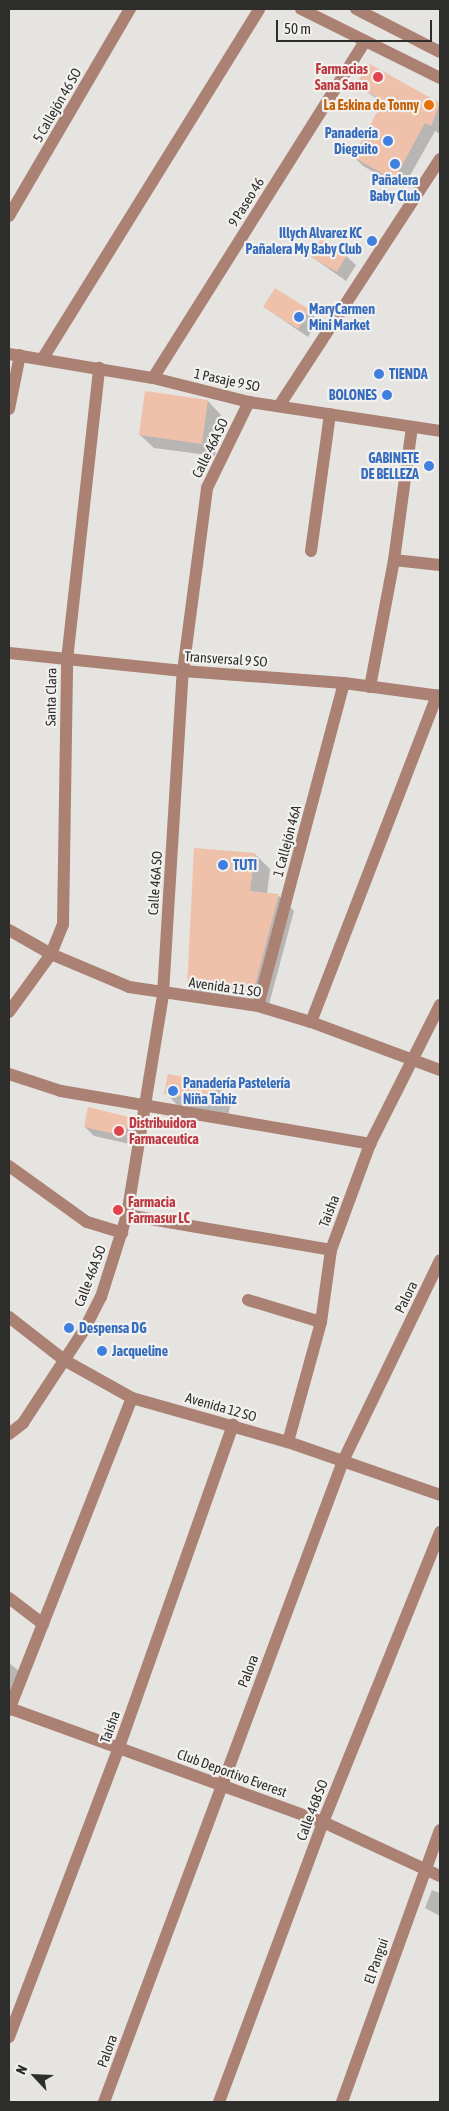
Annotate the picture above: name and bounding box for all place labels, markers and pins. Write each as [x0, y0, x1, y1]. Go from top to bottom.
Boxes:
place label: Farmacias Sana Sana [315, 61, 368, 94]
marker: Farmacias Sana Sana [372, 71, 384, 83]
place label: La Eskina de Tonny [324, 97, 419, 113]
marker: La Eskina de Tonny [423, 99, 435, 111]
place label: Panadería Dieguito [325, 125, 378, 158]
marker: Panadería Dieguito [382, 135, 394, 147]
marker: Pañalera Baby Club [389, 158, 401, 170]
place label: Pañalera Baby Club [370, 172, 420, 204]
place label: Illych Alvarez KC Pañalera My Baby Club [246, 225, 362, 258]
marker: Illych Alvarez KC Pañalera My Baby Club [366, 235, 378, 247]
place label: MaryCarmen Mini Market [309, 301, 375, 334]
marker: MaryCarmen Mini Market [293, 311, 305, 323]
place label: TIENDA [389, 366, 428, 382]
marker: TIENDA [373, 368, 385, 380]
place label: BOLONES [329, 387, 377, 403]
marker: BOLONES [381, 389, 393, 401]
place label: GABINETE DE BELLEZA [361, 450, 419, 482]
marker: GABINETE DE BELLEZA [423, 460, 435, 472]
place label: TUTI [233, 857, 257, 873]
marker: TUTI [217, 859, 229, 871]
place label: Panadería Pastelería Niña Tahiz [183, 1075, 290, 1108]
marker: Panadería Pastelería Niña Tahiz [167, 1085, 179, 1097]
place label: Distribuidora Farmaceutica [129, 1115, 199, 1148]
marker: Distribuidora Farmaceutica [113, 1125, 125, 1137]
place label: Farmacia Farmasur LC [128, 1194, 190, 1226]
marker: Farmacia Farmasur LC [112, 1204, 124, 1216]
place label: Despensa DG [79, 1320, 147, 1336]
marker: Despensa DG [63, 1322, 75, 1334]
place label: Jacqueline [112, 1343, 168, 1359]
marker: Jacqueline [96, 1345, 108, 1357]

